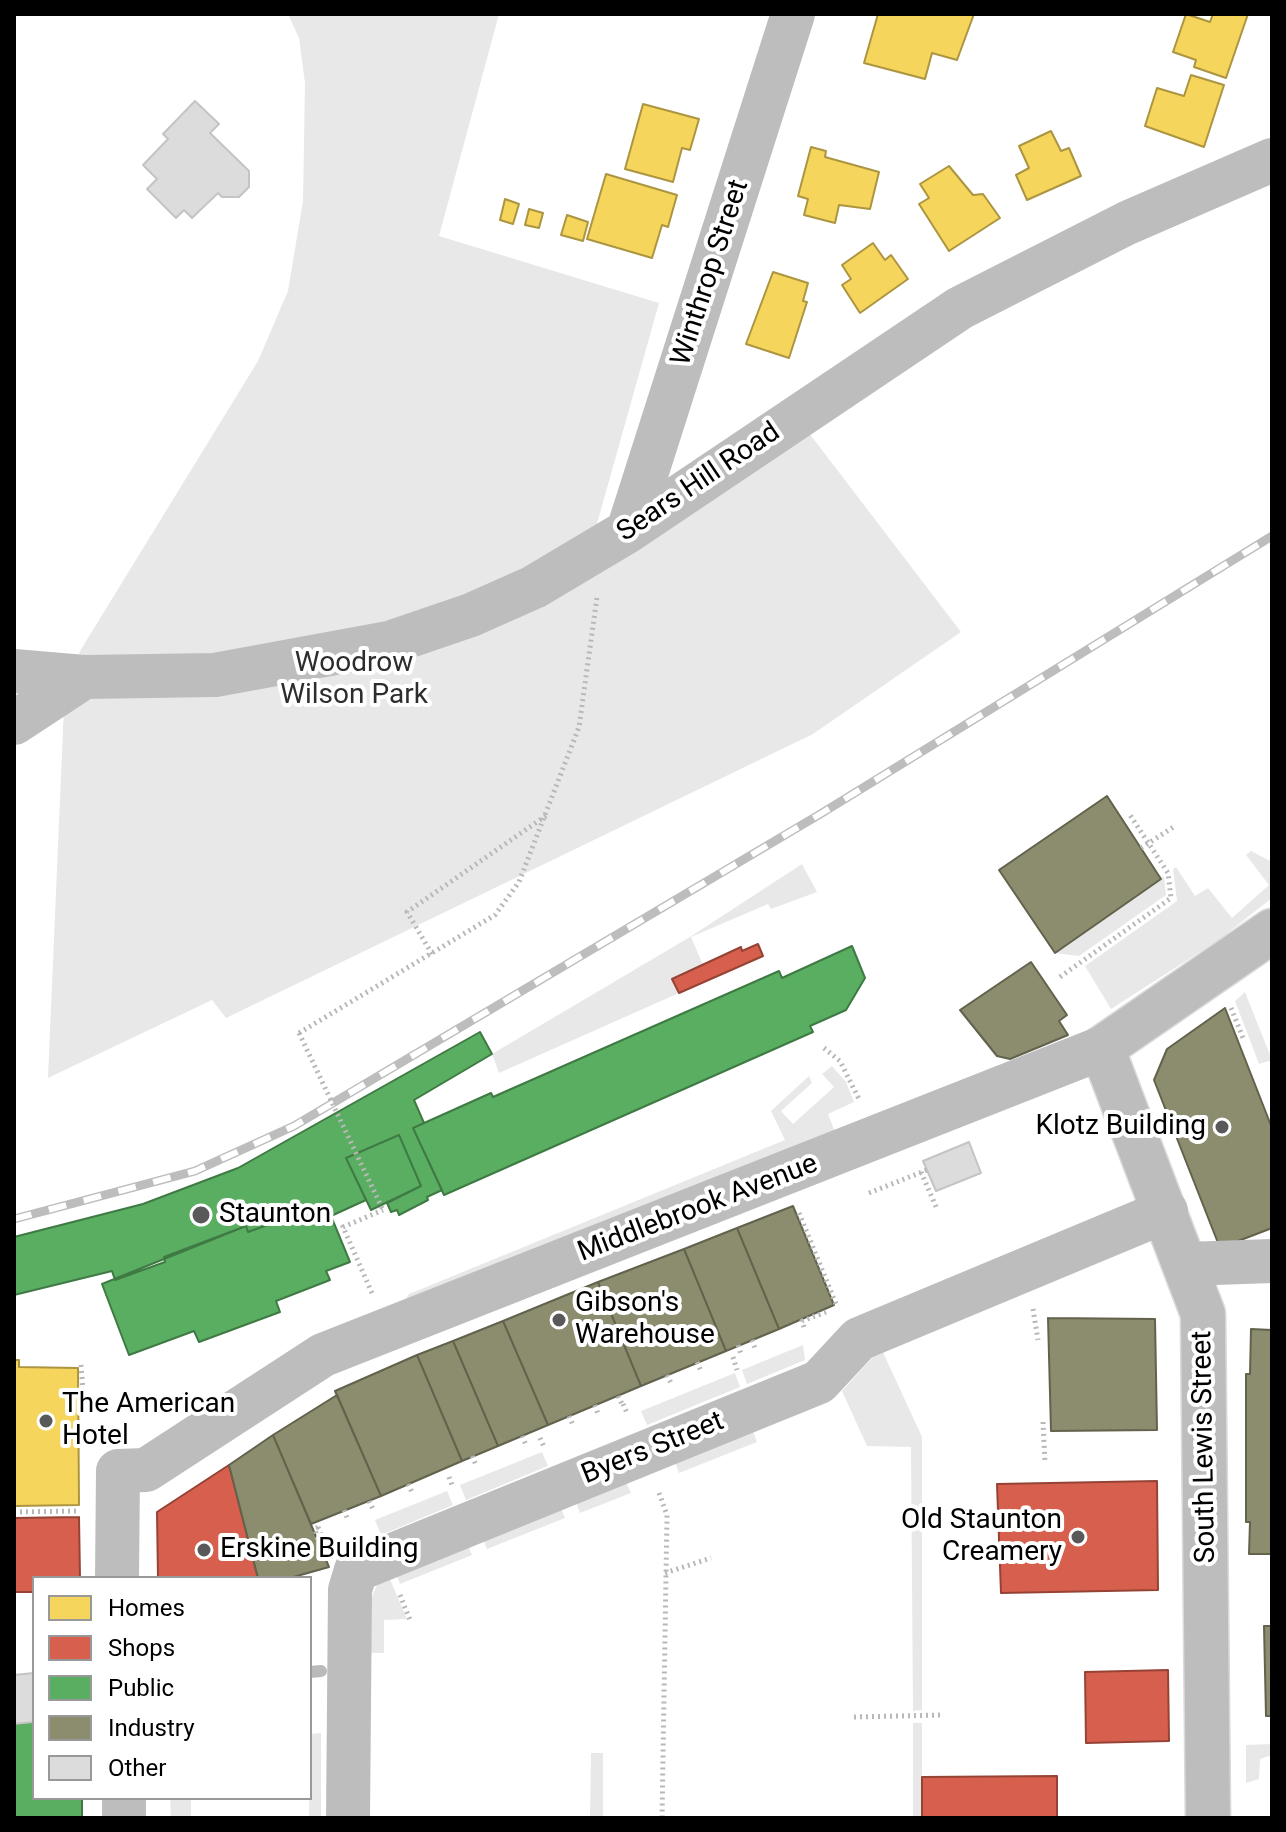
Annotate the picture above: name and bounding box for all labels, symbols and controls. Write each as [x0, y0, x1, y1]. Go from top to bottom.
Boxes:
street label: Winthrop Street [665, 176, 757, 370]
street label: Sears Hill Road [611, 416, 787, 550]
park label: Woodrow Wilson Park [280, 647, 428, 713]
place label: Klotz Building [1035, 1110, 1206, 1144]
marker: Klotz Building [1213, 1118, 1231, 1136]
street label: Middlebrook Avenue [573, 1148, 823, 1270]
place label: Staunton [219, 1198, 331, 1232]
marker: Staunton [190, 1204, 212, 1226]
place label: Gibson's Warehouse [575, 1287, 715, 1353]
marker: Gibson's Warehouse [550, 1311, 568, 1329]
street label: South Lewis Street [1186, 1330, 1224, 1564]
place label: The American Hotel [62, 1388, 235, 1454]
street label: Byers Street [577, 1405, 729, 1493]
marker: The American Hotel [37, 1412, 55, 1430]
place label: Old Staunton Creamery [901, 1504, 1062, 1570]
marker: Old Staunton Creamery [1069, 1528, 1087, 1546]
place label: Erskine Building [220, 1533, 418, 1567]
marker: Erskine Building [195, 1541, 213, 1559]
legend [32, 1576, 312, 1800]
text: Homes [108, 1594, 185, 1622]
text: Shops [108, 1634, 175, 1662]
text: Public [108, 1674, 174, 1702]
text: Industry [108, 1714, 194, 1742]
text: Other [108, 1754, 166, 1782]

